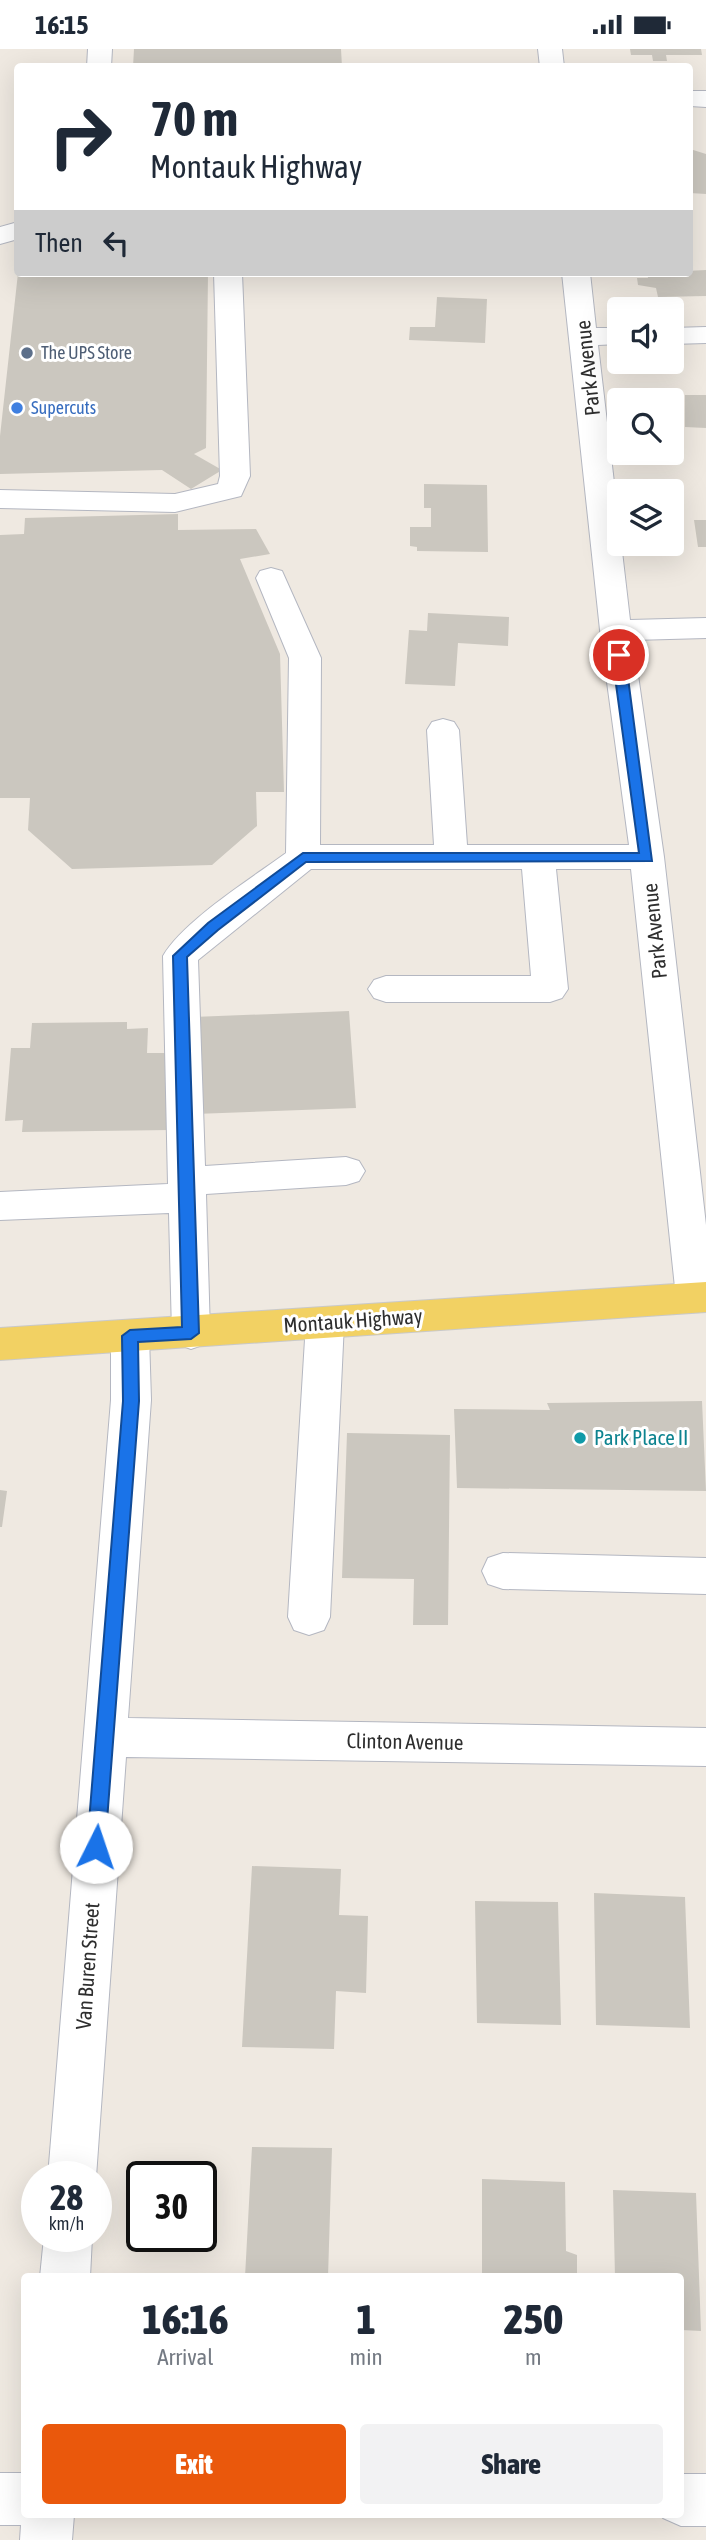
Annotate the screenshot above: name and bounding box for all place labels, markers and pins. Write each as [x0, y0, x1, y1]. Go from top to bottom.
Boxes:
place label: The UPS Store [41, 342, 132, 363]
marker: The UPS Store [19, 345, 35, 361]
place label: Supercuts [31, 397, 96, 418]
marker: Supercuts [9, 400, 25, 416]
pin [589, 625, 649, 685]
place label: Park Place II [594, 1425, 688, 1449]
marker: Park Place II [572, 1430, 588, 1446]

